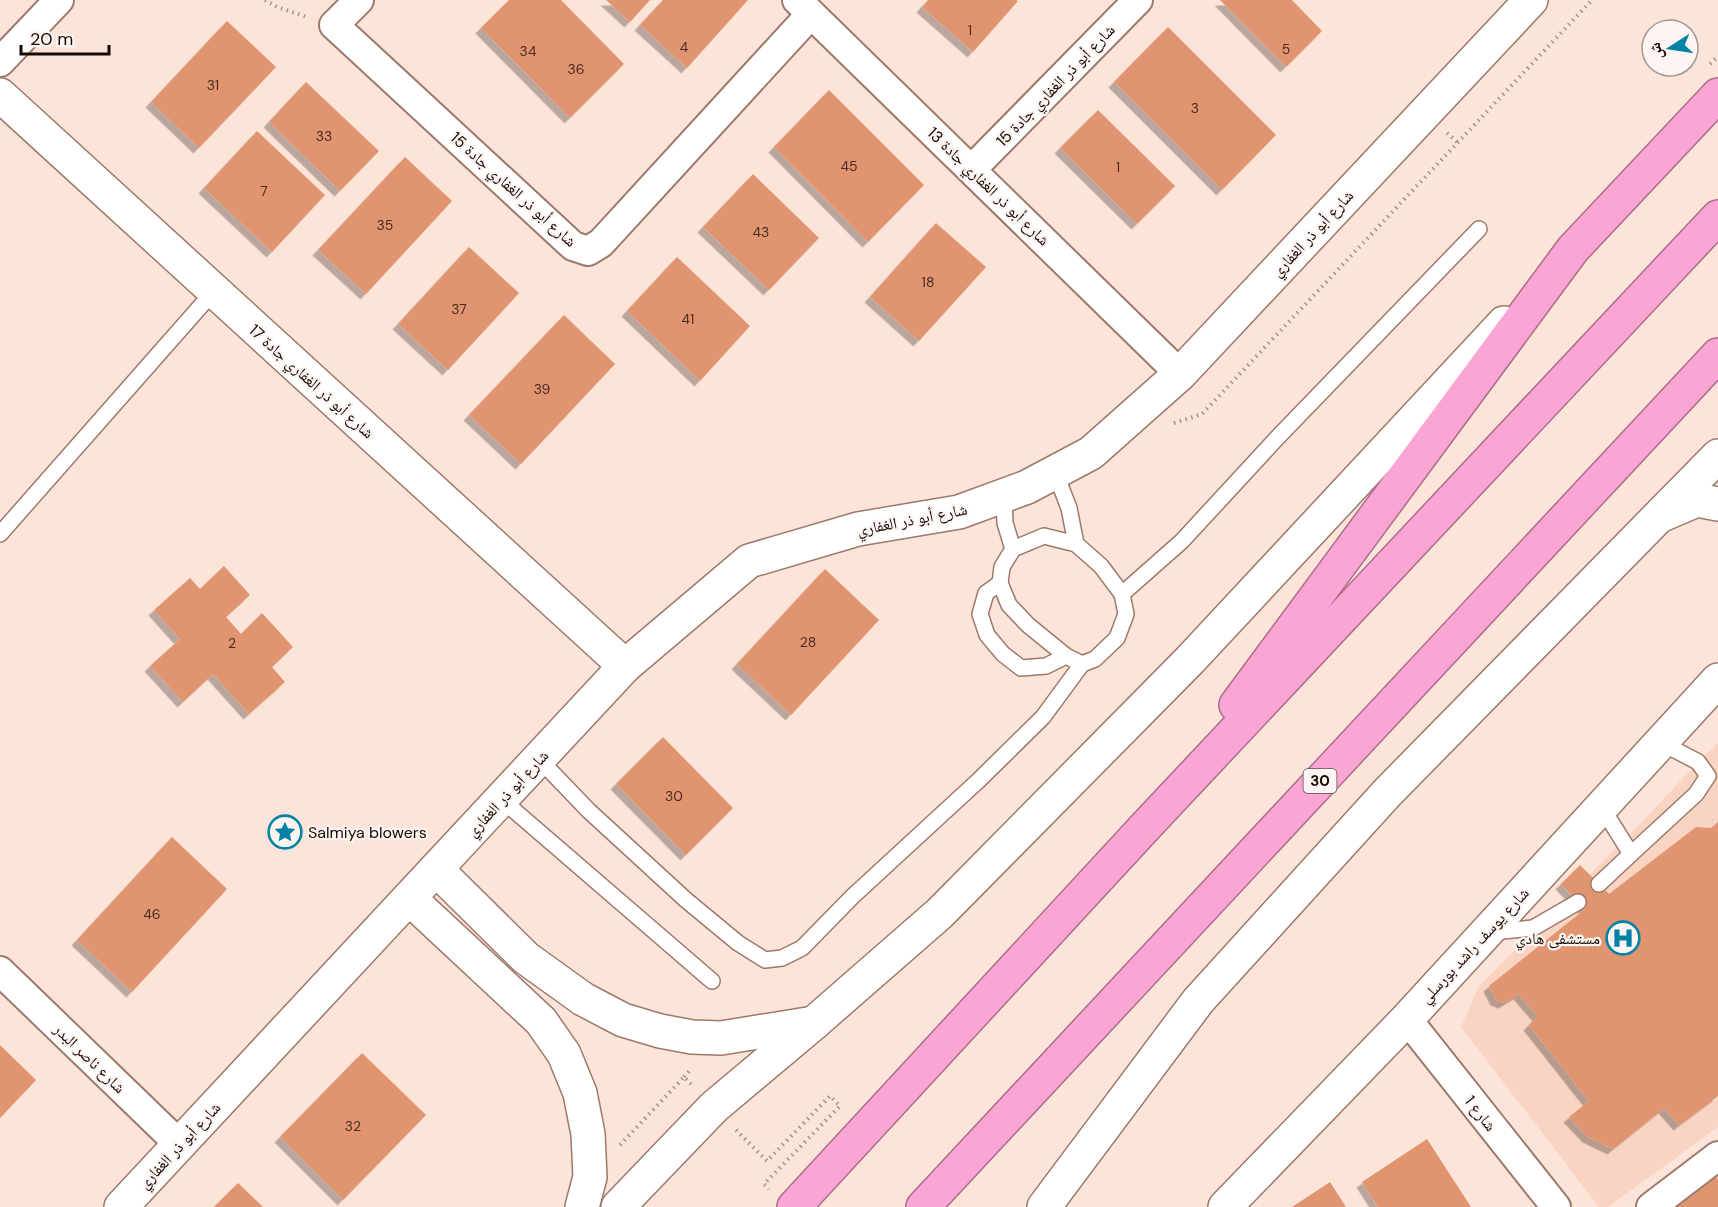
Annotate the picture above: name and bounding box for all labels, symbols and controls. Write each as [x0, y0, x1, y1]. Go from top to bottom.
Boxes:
scale bar [21, 18, 110, 56]
north arrow [1640, 18, 1700, 78]
street label: شارع أبو ذر الغفاري جادة 15 [991, 20, 1121, 153]
house number: 1 [968, 21, 972, 39]
text: 20 m [30, 27, 73, 51]
house number: 4 [680, 38, 689, 56]
house number: 5 [1282, 40, 1290, 58]
text: ش [1644, 41, 1668, 62]
house number: 34 [520, 42, 537, 60]
house number: 36 [567, 60, 585, 78]
house number: 31 [207, 76, 219, 94]
house number: 3 [1191, 99, 1199, 117]
street label: شارع أبو ذر الغفاري جادة 13 [922, 122, 1054, 252]
house number: 33 [316, 127, 332, 145]
street label: شارع أبو ذر الغفاري جادة 15 [445, 127, 581, 253]
house number: 45 [840, 157, 858, 175]
house number: 1 [1116, 158, 1120, 176]
house number: 7 [260, 182, 268, 200]
street label: شارع أبو ذر الغفاري [1267, 185, 1360, 283]
house number: 35 [377, 216, 393, 234]
house number: 43 [753, 223, 769, 241]
house number: 18 [922, 273, 934, 291]
house number: 37 [451, 300, 467, 318]
house number: 41 [682, 310, 694, 328]
street label: شارع أبو ذر الغفاري جادة 17 [243, 320, 379, 445]
house number: 39 [534, 380, 551, 398]
street label: شارع أبو ذر الغفاري [855, 499, 969, 542]
house number: 28 [800, 633, 816, 651]
house number: 2 [228, 634, 236, 652]
street label: شارع أبو ذر الغفاري [462, 745, 555, 843]
road number: 30 [1304, 769, 1336, 793]
house number: 30 [665, 787, 683, 805]
place icon: Salmiya blowers [267, 814, 303, 850]
place label: Salmiya blowers [308, 822, 427, 843]
street label: شارع يوسف راشد بورسلي [1415, 883, 1535, 1009]
house number: 46 [143, 905, 161, 923]
hospital icon: مستشفى هادي [1605, 920, 1641, 956]
place label: مستشفى هادي [1516, 928, 1600, 951]
street label: شارع ناصر البدر [49, 1018, 130, 1098]
street label: شارع 1 [1460, 1091, 1501, 1135]
street label: شارع أبو ذر الغفاري [134, 1097, 227, 1195]
house number: 32 [345, 1117, 361, 1135]

